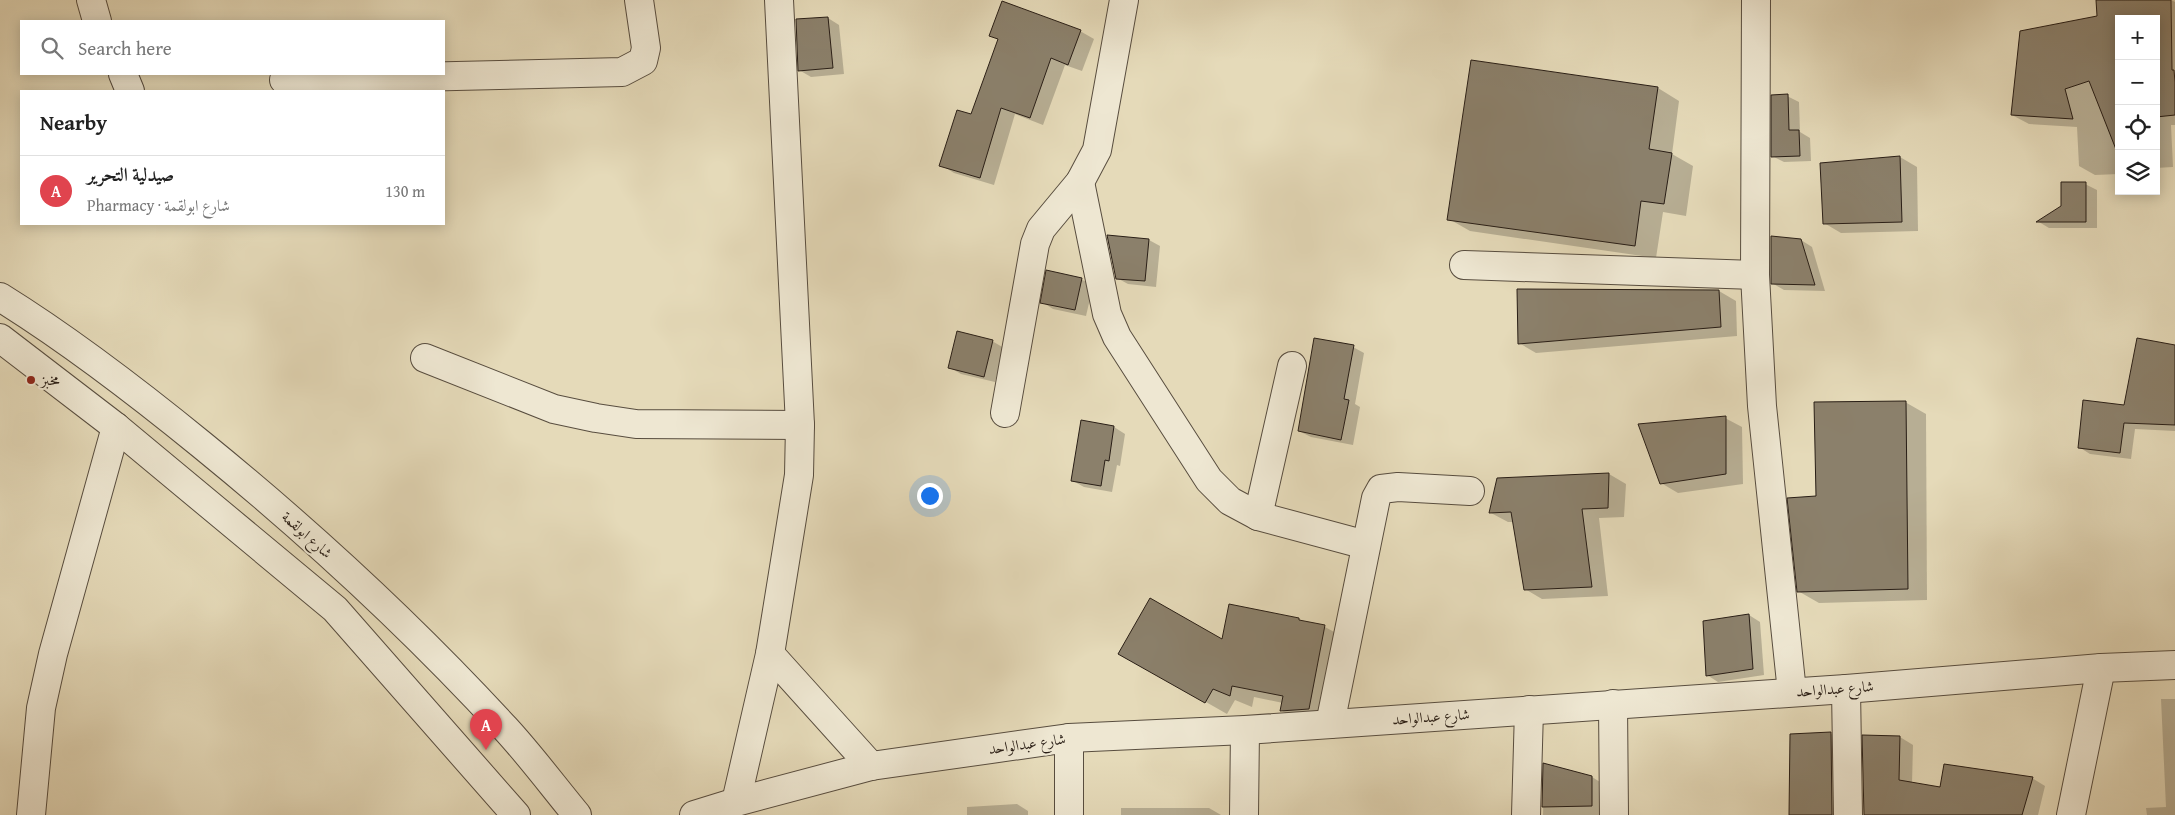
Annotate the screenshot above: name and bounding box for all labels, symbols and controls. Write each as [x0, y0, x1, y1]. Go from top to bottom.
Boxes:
map controls [2115, 15, 2160, 195]
button: + [2115, 15, 2160, 60]
search box [20, 20, 445, 75]
icon: search [38, 34, 66, 62]
text: Search here [78, 34, 172, 62]
button: − [2115, 60, 2160, 105]
button: locate [2115, 105, 2160, 150]
text: Nearby [40, 107, 107, 138]
button: layers [2115, 150, 2160, 195]
text: صيدلية التحرير [87, 160, 174, 188]
text: A [51, 179, 61, 203]
text: 130 m [385, 179, 425, 203]
text: Pharmacy · شارع ابولقمة [87, 193, 230, 217]
place label: مخبز [39, 369, 60, 390]
marker: مخبز [25, 374, 37, 386]
your location [917, 483, 943, 509]
street label: شارع ابولقمة [275, 506, 337, 565]
street label: شارع عبدالواحد [1795, 675, 1875, 705]
street label: شارع عبدالواحد [1391, 703, 1471, 733]
pin: A [470, 709, 502, 750]
street label: شارع عبدالواحد [987, 728, 1067, 762]

